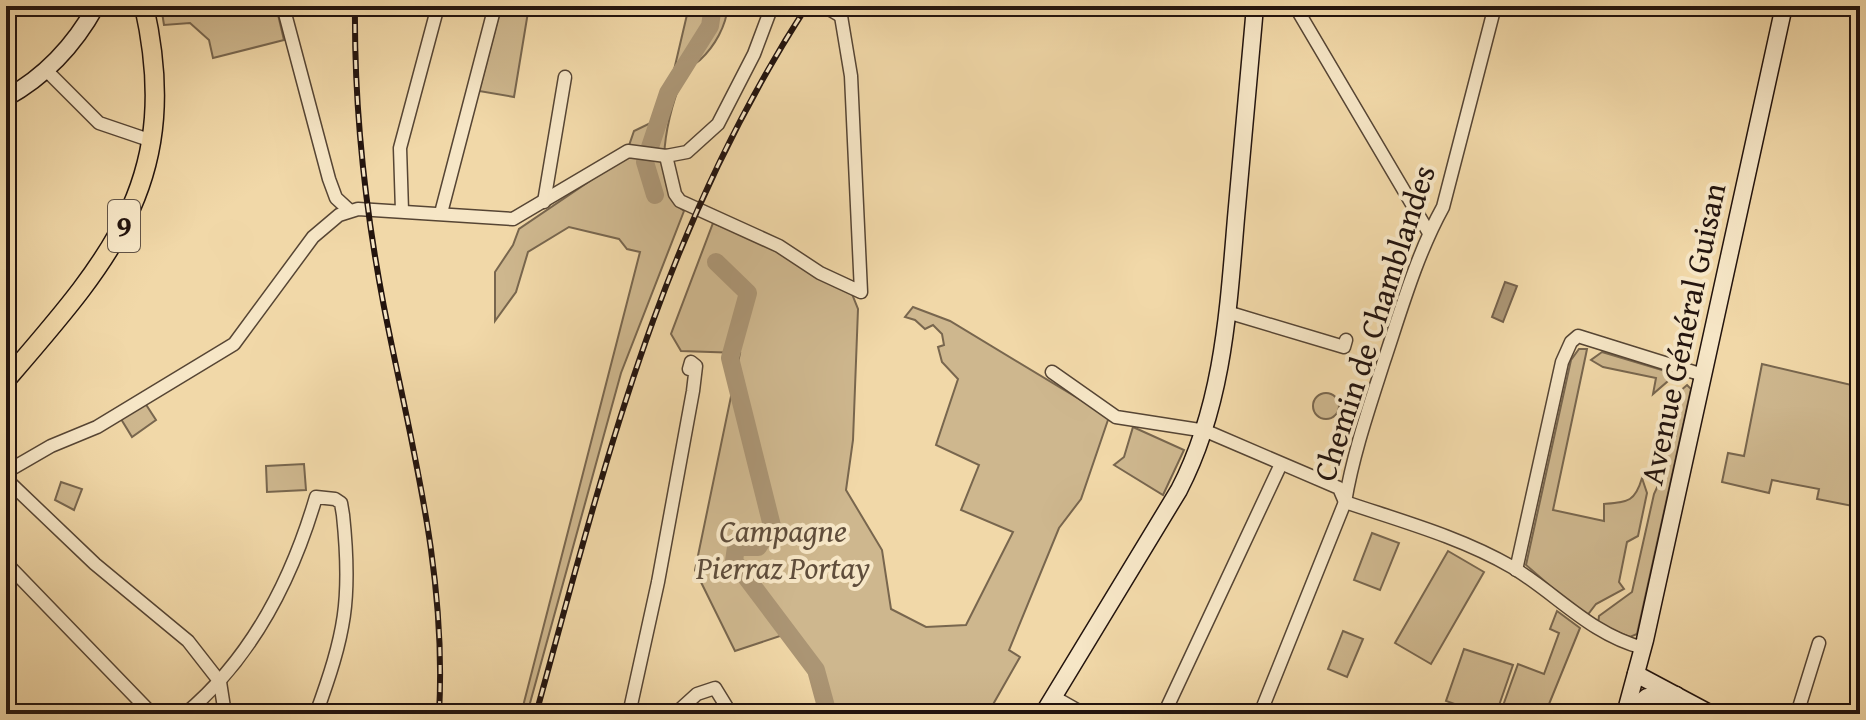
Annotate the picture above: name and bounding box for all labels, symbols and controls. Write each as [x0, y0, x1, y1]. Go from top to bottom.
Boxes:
street label: Chemin de Chamblandes [1300, 159, 1447, 487]
street label: Avenue Général Guisan [1628, 179, 1737, 489]
road number: 9 [108, 200, 140, 252]
park label: Campagne Pierraz Portay [695, 507, 870, 591]

